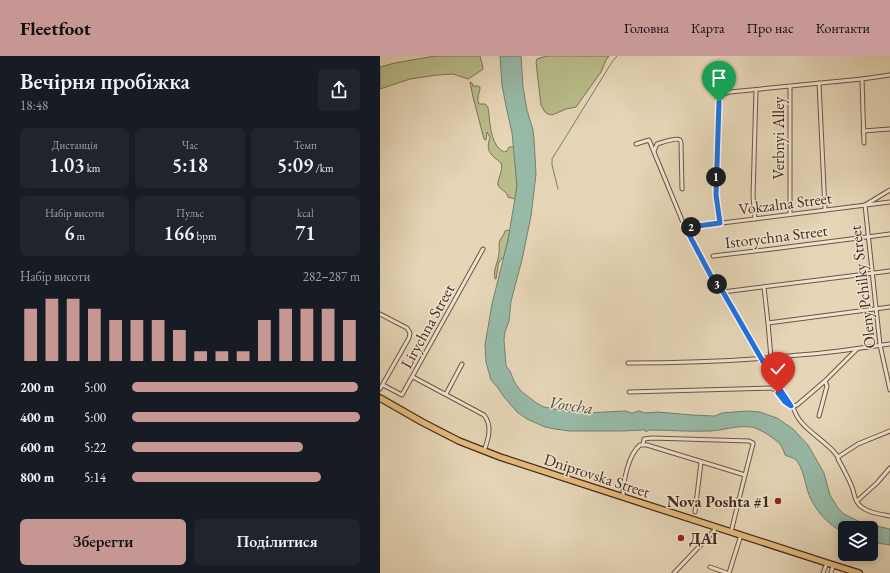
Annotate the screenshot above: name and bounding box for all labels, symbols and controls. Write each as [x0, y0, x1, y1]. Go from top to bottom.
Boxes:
text: Fleetfoot [20, 16, 91, 41]
text: Головна [624, 19, 669, 37]
text: Карта [691, 19, 724, 37]
text: Про нас [746, 19, 794, 37]
text: Контакти [816, 19, 870, 37]
pin [702, 61, 736, 102]
text: Вечірня пробіжка [20, 67, 190, 96]
icon: arrive [708, 67, 730, 89]
button: share [318, 69, 360, 111]
street label: Verbnyi Alley [768, 96, 789, 179]
text: 18:48 [20, 97, 48, 114]
text: Дистанція [52, 138, 98, 152]
text: Час [182, 138, 198, 152]
text: Темп [294, 138, 317, 152]
text: 1.03 [49, 152, 85, 178]
text: 5:18 [172, 152, 208, 178]
text: 5:09 [277, 152, 313, 178]
text: km [85, 161, 100, 175]
text: /km [313, 161, 334, 175]
pin: 1 [706, 167, 726, 187]
text: 1 [713, 170, 719, 184]
street label: Vokzalna Street [737, 187, 833, 220]
text: Набір висоти [45, 206, 104, 220]
text: Пульс [176, 206, 204, 220]
text: kcal [297, 206, 314, 220]
pin: 2 [681, 217, 701, 237]
text: 6 [64, 220, 74, 246]
text: 166 [164, 220, 194, 246]
text: 71 [295, 220, 316, 246]
text: 2 [688, 220, 694, 234]
street label: Istorychna Street [723, 220, 829, 253]
street label: Oleny Pchilky Street [845, 224, 880, 350]
text: m [74, 229, 85, 243]
text: bpm [194, 229, 216, 243]
text: Набір висоти [20, 268, 90, 285]
text: 282–287 m [303, 268, 360, 285]
pin: 3 [707, 274, 727, 294]
text: 3 [714, 277, 720, 291]
street label: Lirychna Street [396, 280, 459, 372]
pin [761, 352, 795, 393]
icon: check [767, 358, 789, 380]
text: 200 m [20, 379, 54, 396]
text: 5:00 [84, 379, 106, 396]
water label: Vovcha [547, 391, 595, 419]
text: 400 m [20, 409, 54, 426]
text: 5:00 [84, 409, 106, 426]
text: 600 m [20, 439, 54, 456]
text: 5:22 [84, 439, 106, 456]
street label: Dniprovska Street [541, 448, 652, 502]
text: 800 m [20, 469, 54, 486]
text: 5:14 [84, 469, 106, 486]
place label: Nova Poshta #1 [667, 491, 770, 512]
marker: Nova Poshta #1 [773, 496, 783, 506]
button: Зберегти [20, 519, 186, 565]
button: Поділитися [194, 519, 360, 565]
map controls [838, 521, 878, 561]
button: layers [838, 521, 878, 561]
place label: ДАІ [689, 528, 718, 549]
marker: ДАІ [676, 533, 686, 543]

